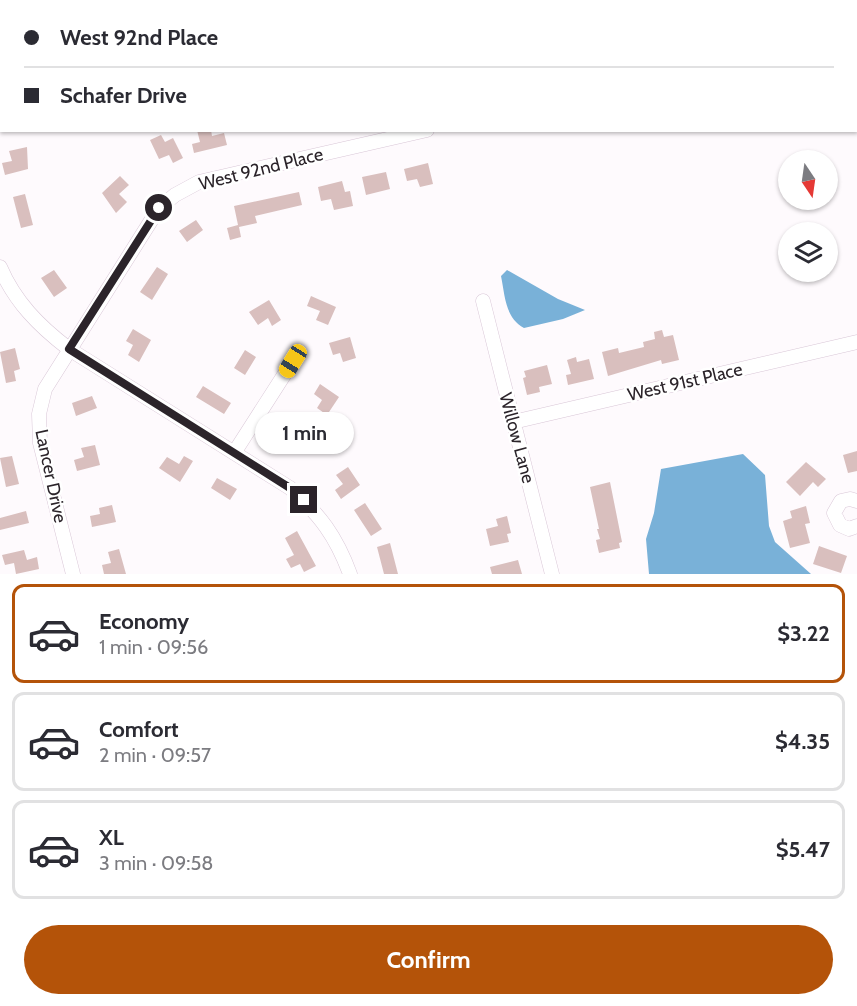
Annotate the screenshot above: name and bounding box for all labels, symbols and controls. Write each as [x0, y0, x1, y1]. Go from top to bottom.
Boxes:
text: West 92nd Place [60, 24, 218, 51]
text: Schafer Drive [60, 82, 187, 109]
street label: West 92nd Place [197, 143, 325, 195]
north arrow [778, 150, 838, 210]
map controls [778, 150, 838, 282]
route start [145, 194, 172, 221]
button: layers [778, 222, 838, 282]
car [276, 341, 310, 381]
street label: West 91st Place [625, 358, 745, 406]
street label: Willow Lane [494, 390, 540, 486]
callout: 1 min [254, 413, 354, 455]
text: 1 min [282, 421, 327, 445]
street label: Lancer Drive [30, 427, 72, 525]
route end [290, 486, 317, 513]
icon: car [27, 607, 81, 661]
text: Economy [99, 608, 189, 635]
text: $3.22 [777, 620, 830, 647]
text: 1 min · 09:56 [99, 635, 208, 659]
icon: car [27, 715, 81, 769]
text: Comfort [99, 716, 178, 743]
text: $4.35 [775, 728, 830, 755]
text: 2 min · 09:57 [99, 743, 211, 767]
icon: car [27, 823, 81, 877]
text: XL [99, 824, 124, 851]
text: $5.47 [776, 836, 830, 863]
text: 3 min · 09:58 [99, 851, 213, 875]
button: Confirm [24, 925, 833, 994]

